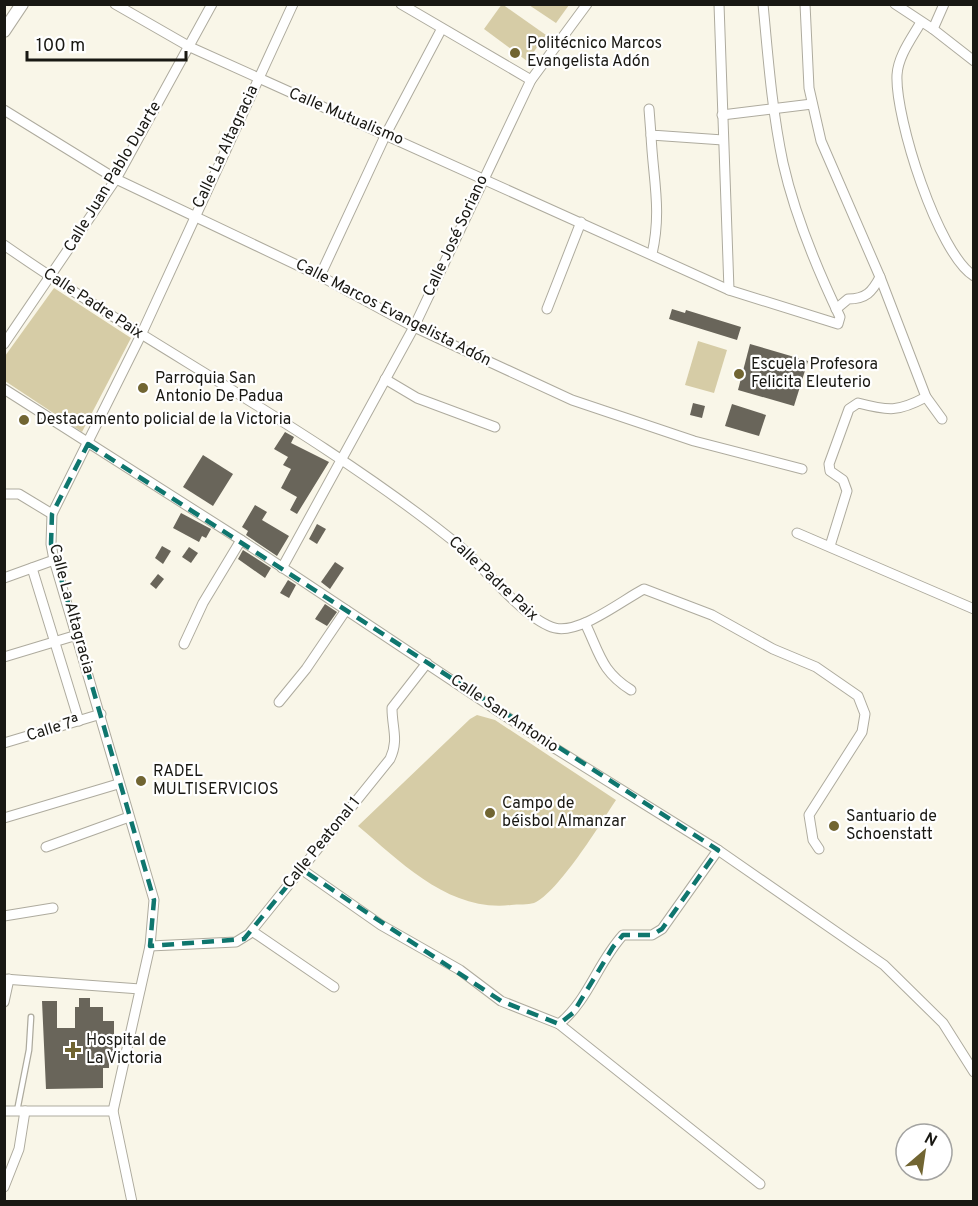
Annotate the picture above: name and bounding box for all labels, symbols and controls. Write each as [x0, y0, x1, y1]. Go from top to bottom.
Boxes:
scale bar [27, 24, 186, 62]
place label: Politécnico Marcos Evangelista Adón [527, 34, 662, 72]
text: 100 m [36, 35, 85, 58]
marker: Politécnico Marcos Evangelista Adón [508, 46, 522, 60]
street label: Calle La Altagracia [189, 82, 263, 212]
street label: Calle Mutualismo [285, 84, 407, 150]
street label: Calle Juan Pablo Duarte [60, 98, 166, 256]
street label: Calle José Soriano [419, 172, 493, 300]
street label: Calle Marcos Evangelista Adón [292, 255, 494, 371]
street label: Calle Padre Paix [39, 264, 147, 344]
place label: Escuela Profesora Felicita Eleuterio [751, 355, 878, 393]
marker: Escuela Profesora Felicita Eleuterio [732, 367, 746, 381]
place label: Parroquia San Antonio De Padua [155, 369, 283, 407]
marker: Parroquia San Antonio De Padua [136, 381, 150, 395]
place label: Destacamento policial de la Victoria [36, 410, 291, 430]
marker: Destacamento policial de la Victoria [17, 413, 31, 427]
street label: Calle Padre Paix [444, 532, 542, 626]
street label: Calle La Altagracia [44, 542, 98, 676]
street label: Calle San Antonio [446, 670, 562, 758]
street label: Calle 7ª [24, 711, 82, 747]
place label: RADEL MULTISERVICIOS [153, 762, 279, 800]
marker: RADEL MULTISERVICIOS [134, 774, 148, 788]
street label: Calle Peatonal 1 [279, 793, 365, 893]
place label: Campo de béisbol Almanzar [502, 794, 626, 832]
marker: Campo de béisbol Almanzar [483, 806, 497, 820]
place label: Santuario de Schoenstatt [846, 807, 937, 845]
marker: Santuario de Schoenstatt [827, 819, 841, 833]
place label: Hospital de La Victoria [86, 1031, 166, 1069]
marker: Hospital de La Victoria [64, 1041, 82, 1059]
north arrow [894, 1122, 954, 1182]
text: N [920, 1129, 940, 1152]

